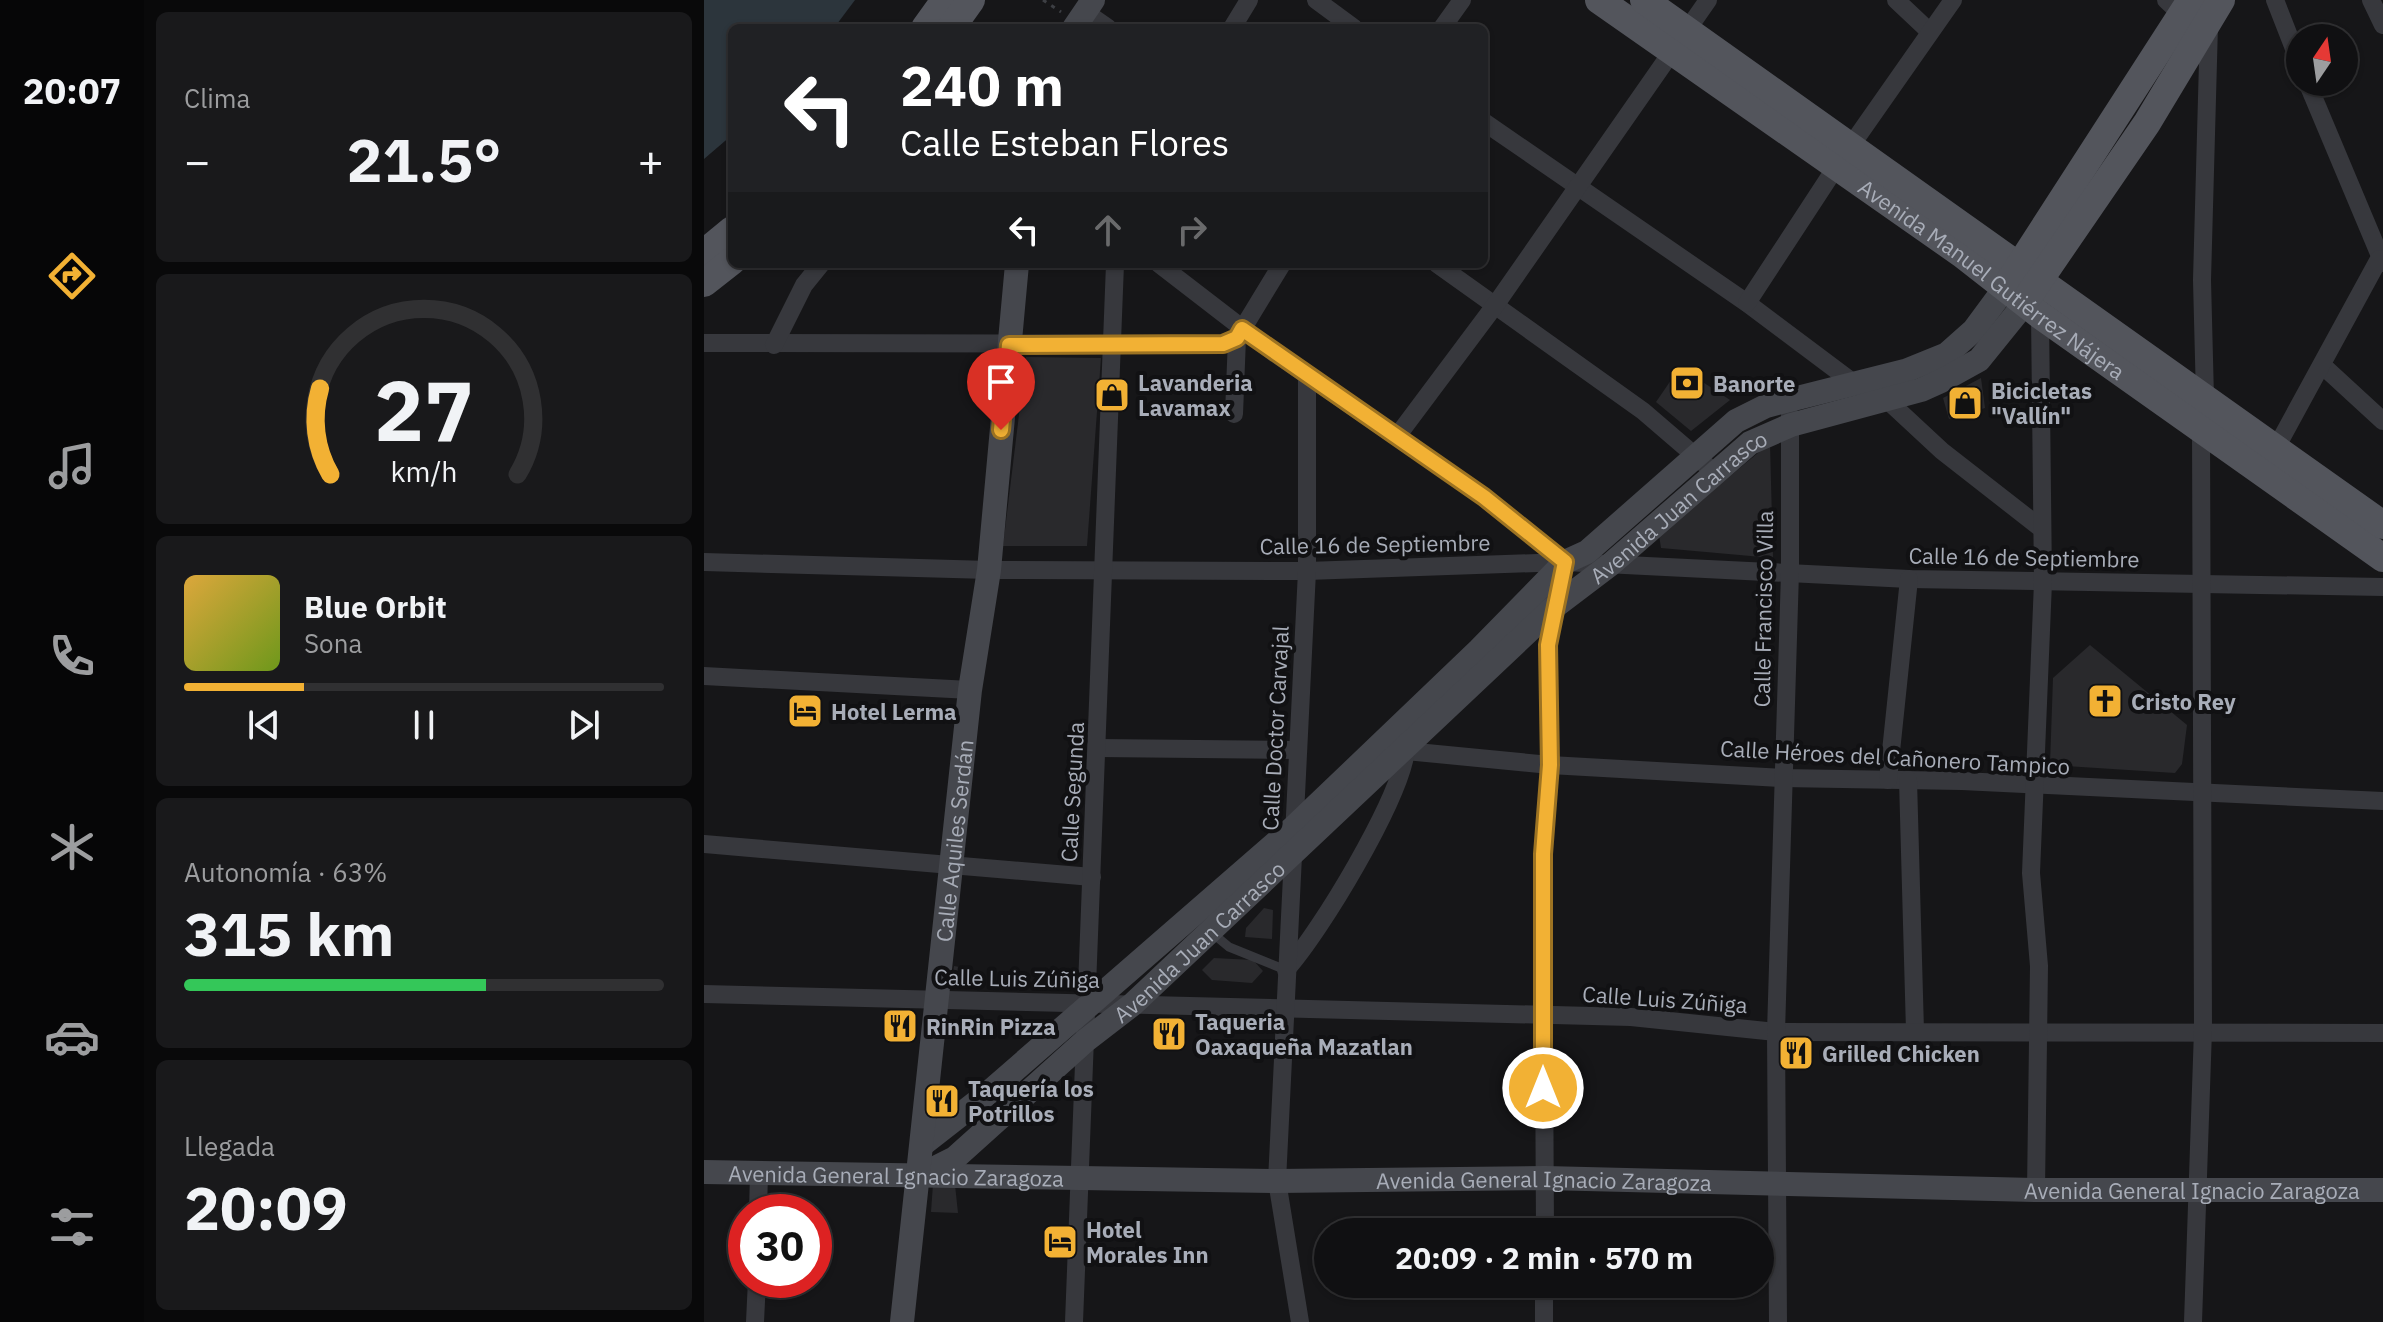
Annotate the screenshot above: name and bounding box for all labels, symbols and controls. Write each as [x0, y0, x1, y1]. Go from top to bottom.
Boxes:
north arrow [2286, 24, 2358, 96]
map controls [2286, 24, 2358, 96]
text: 240 m [900, 49, 1064, 121]
icon: left [768, 56, 872, 160]
text: 20:07 [23, 67, 121, 114]
text: Clima [184, 81, 250, 115]
text: Calle Esteban Flores [900, 119, 1229, 166]
text: 21.5° [347, 120, 501, 199]
text: − [184, 132, 210, 189]
text: + [638, 132, 664, 189]
street label: Avenida Manuel Gutiérrez Nájera [1853, 172, 2131, 386]
icon: left [1002, 208, 1046, 252]
icon: ahead [1086, 208, 1130, 252]
icon: right [1170, 208, 1214, 252]
icon: directions [44, 248, 100, 304]
pin [967, 348, 1035, 430]
text: 27 [374, 356, 474, 464]
icon: arrive [979, 360, 1023, 404]
bank icon: Banorte [1668, 364, 1706, 402]
place label: Lavanderia Lavamax [1138, 368, 1253, 422]
place label: Banorte [1713, 369, 1795, 398]
shop icon: Lavanderia Lavamax [1093, 376, 1131, 414]
place label: Bicicletas "Vallín" [1991, 376, 2092, 430]
shop icon: Bicicletas "Vallín" [1946, 384, 1984, 422]
street label: Avenida Juan Carrasco [1584, 423, 1771, 590]
icon: music [44, 438, 100, 494]
text: km/h [390, 453, 458, 490]
street label: Calle Francisco Villa [1747, 510, 1779, 708]
street label: Calle 16 de Septiembre [1259, 527, 1491, 561]
street label: Calle 16 de Septiembre [1908, 540, 2140, 574]
text: Blue Orbit [304, 587, 447, 626]
street label: Calle Doctor Carvajal [1255, 625, 1295, 831]
text: Sona [304, 626, 362, 660]
icon: phone [44, 628, 100, 684]
church icon: Cristo Rey [2086, 682, 2124, 720]
place label: Cristo Rey [2131, 687, 2236, 716]
hotel icon: Hotel Lerma [786, 692, 824, 730]
place label: Hotel Lerma [831, 697, 957, 726]
icon: previous [242, 703, 286, 747]
icon: pause [402, 703, 446, 747]
icon: next [562, 703, 606, 747]
street label: Calle Segunda [1054, 721, 1090, 863]
street label: Calle Héroes del Cañonero Tampico [1719, 733, 2071, 781]
street label: Calle Aquiles Serdán [928, 738, 979, 943]
icon: climate [44, 819, 100, 875]
street label: Avenida Juan Carrasco [1107, 854, 1291, 1029]
text: Autonomía · 63% [184, 855, 387, 889]
text: 315 km [184, 894, 394, 973]
street label: Calle Luis Zúñiga [934, 962, 1100, 994]
street label: Calle Luis Zúñiga [1581, 979, 1749, 1019]
restaurant icon: RinRin Pizza [881, 1007, 919, 1045]
place label: Taqueria Oaxaqueña Mazatlan [1195, 1007, 1413, 1061]
icon: car [44, 1009, 100, 1065]
place label: RinRin Pizza [926, 1012, 1056, 1041]
restaurant icon: Taqueria Oaxaqueña Mazatlan [1150, 1015, 1188, 1053]
restaurant icon: Grilled Chicken [1777, 1034, 1815, 1072]
place label: Grilled Chicken [1822, 1039, 1980, 1068]
position arrow [1501, 1046, 1585, 1130]
place label: Taquería los Potrillos [968, 1074, 1094, 1128]
restaurant icon: Taquería los Potrillos [923, 1082, 961, 1120]
text: Llegada [184, 1129, 275, 1163]
street label: Avenida General Ignacio Zaragoza [728, 1158, 1064, 1192]
street label: Avenida General Ignacio Zaragoza [1376, 1163, 1712, 1197]
text: 20:09 [184, 1168, 348, 1247]
street label: Avenida General Ignacio Zaragoza [2024, 1175, 2360, 1205]
speed limit sign: 30 [728, 1194, 832, 1298]
icon: filters [44, 1199, 100, 1255]
place label: Hotel Morales Inn [1086, 1215, 1209, 1269]
hotel icon: Hotel Morales Inn [1041, 1223, 1079, 1261]
text: 20:09 · 2 min · 570 m [1395, 1238, 1693, 1277]

